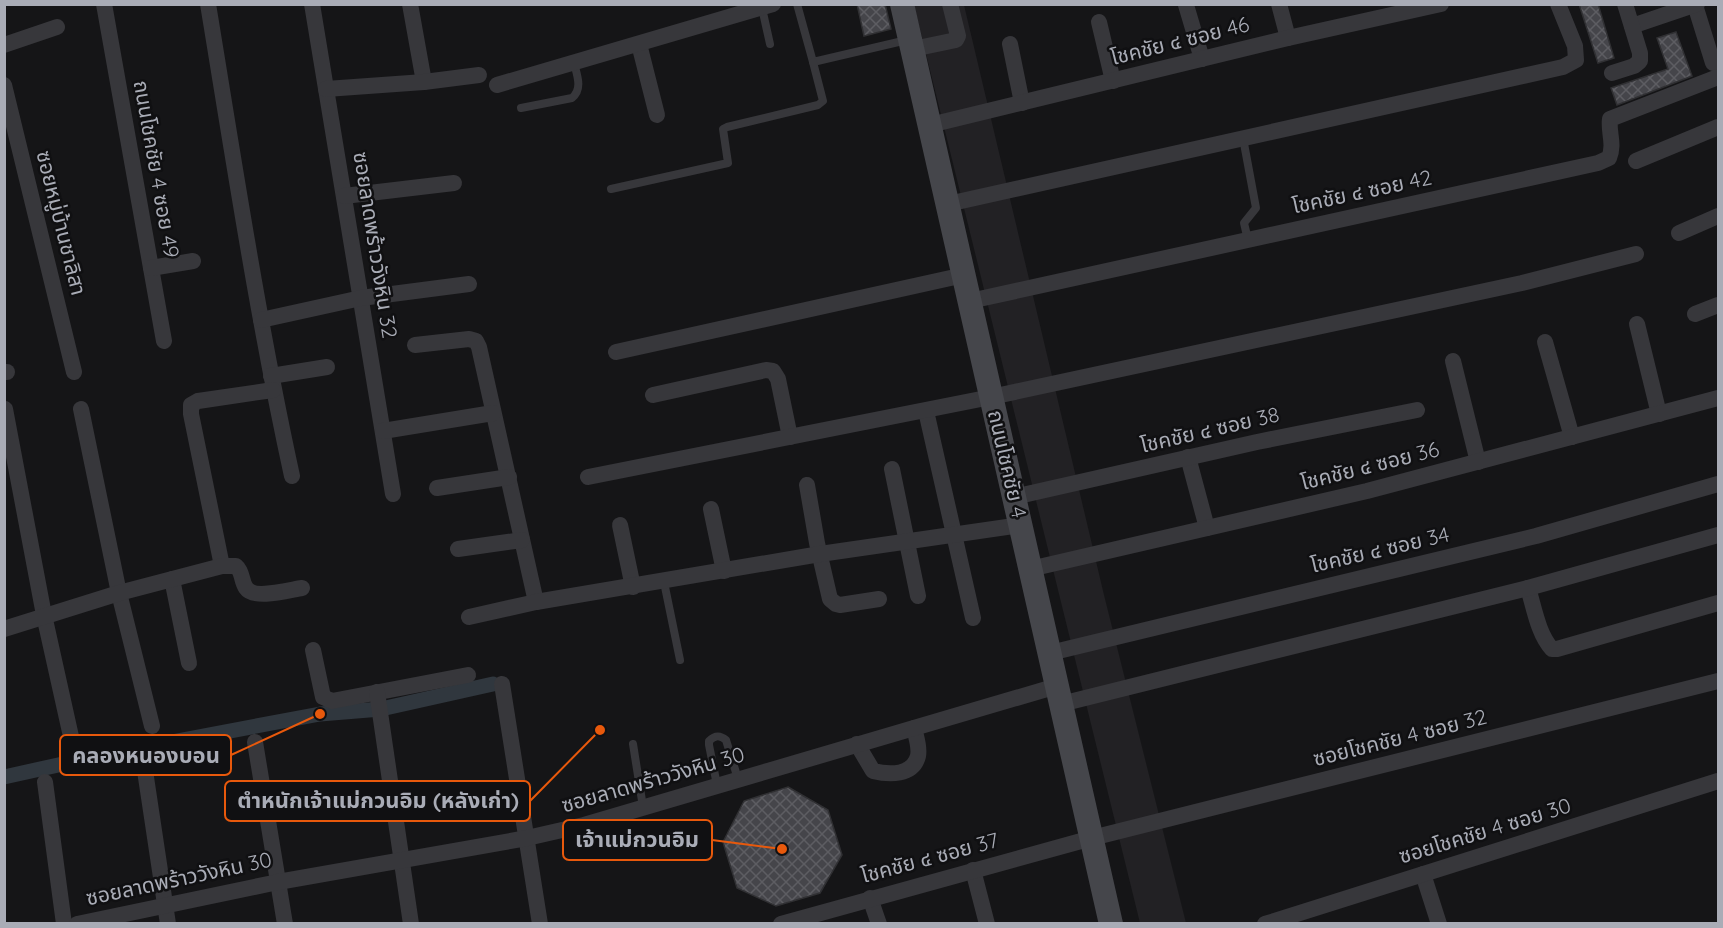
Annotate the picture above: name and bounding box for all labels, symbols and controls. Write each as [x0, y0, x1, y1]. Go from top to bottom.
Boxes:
street label: โชคชัย ๔ ซอย 46 [1108, 10, 1252, 70]
street label: ถนนโชคชัย 4 ซอย 49 [129, 78, 185, 260]
street label: ซอยหมู่บ้านชาลิสา [30, 148, 93, 298]
street label: ซอยลาดพร้าววังหิน 32 [348, 150, 404, 340]
street label: โชคชัย ๔ ซอย 42 [1290, 164, 1434, 219]
street label: โชคชัย ๔ ซอย 38 [1138, 400, 1282, 458]
street label: ถนนโชคชัย 4 [983, 407, 1033, 520]
street label: โชคชัย ๔ ซอย 36 [1298, 435, 1442, 495]
street label: โชคชัย ๔ ซอย 34 [1308, 520, 1452, 578]
street label: ซอยโชคชัย 4 ซอย 32 [1310, 703, 1489, 771]
callout: คลองหนองบอน [60, 735, 231, 775]
street label: ซอยลาดพร้าววังหิน 30 [558, 740, 747, 818]
text: คลองหนองบอน [72, 741, 220, 769]
callout: ตำหนักเจ้าแม่กวนอิม (หลังเก่า) [225, 781, 530, 821]
text: ตำหนักเจ้าแม่กวนอิม (หลังเก่า) [237, 786, 519, 814]
street label: ซอยโชคชัย 4 ซอย 30 [1395, 791, 1574, 869]
callout: เจ้าแม่กวนอิม [563, 820, 712, 860]
text: เจ้าแม่กวนอิม [575, 825, 699, 853]
street label: โชคชัย ๔ ซอย 37 [858, 826, 1002, 888]
street label: ซอยลาดพร้าววังหิน 30 [83, 846, 274, 910]

